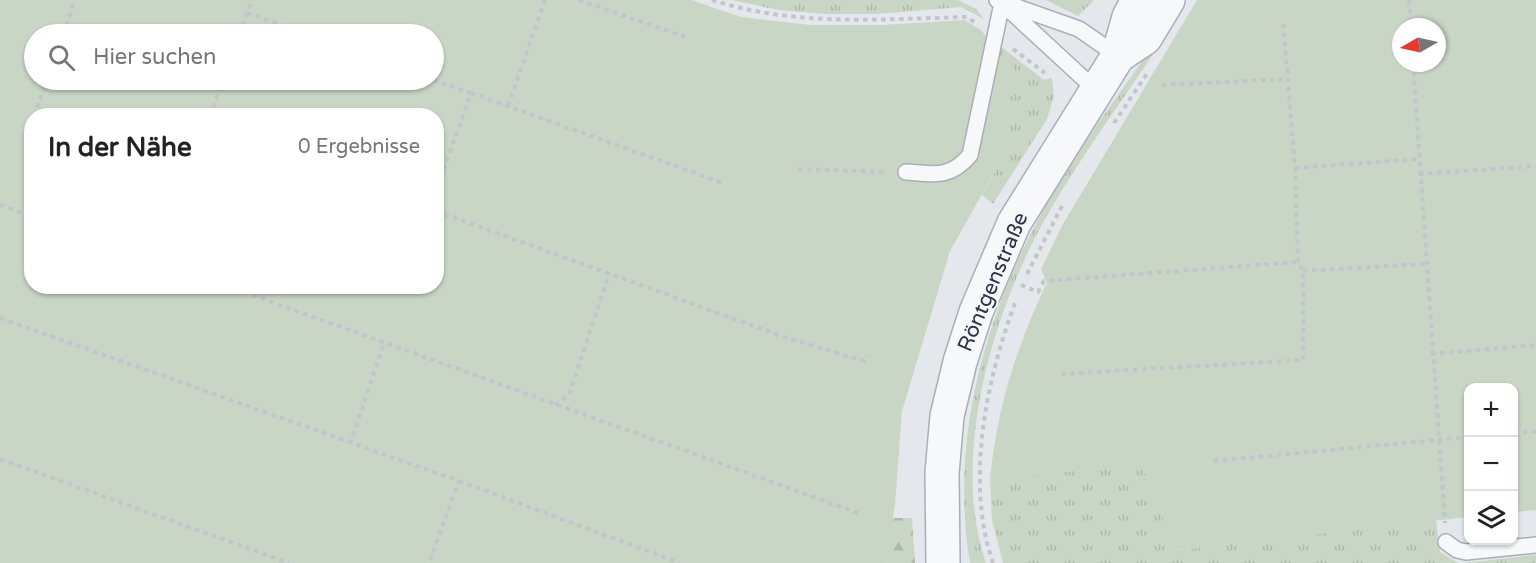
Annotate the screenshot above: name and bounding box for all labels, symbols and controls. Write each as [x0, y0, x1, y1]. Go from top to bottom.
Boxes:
north arrow [1392, 18, 1446, 72]
search box [24, 24, 444, 90]
icon: search [45, 41, 78, 74]
text: Hier suchen [93, 44, 216, 70]
text: In der Nähe [48, 132, 192, 163]
text: 0 Ergebnisse [298, 135, 420, 159]
street label: Röntgenstraße [952, 209, 1034, 355]
map controls [1464, 383, 1518, 545]
button: + [1464, 383, 1518, 437]
button: − [1464, 437, 1518, 491]
button: layers [1464, 491, 1518, 545]

